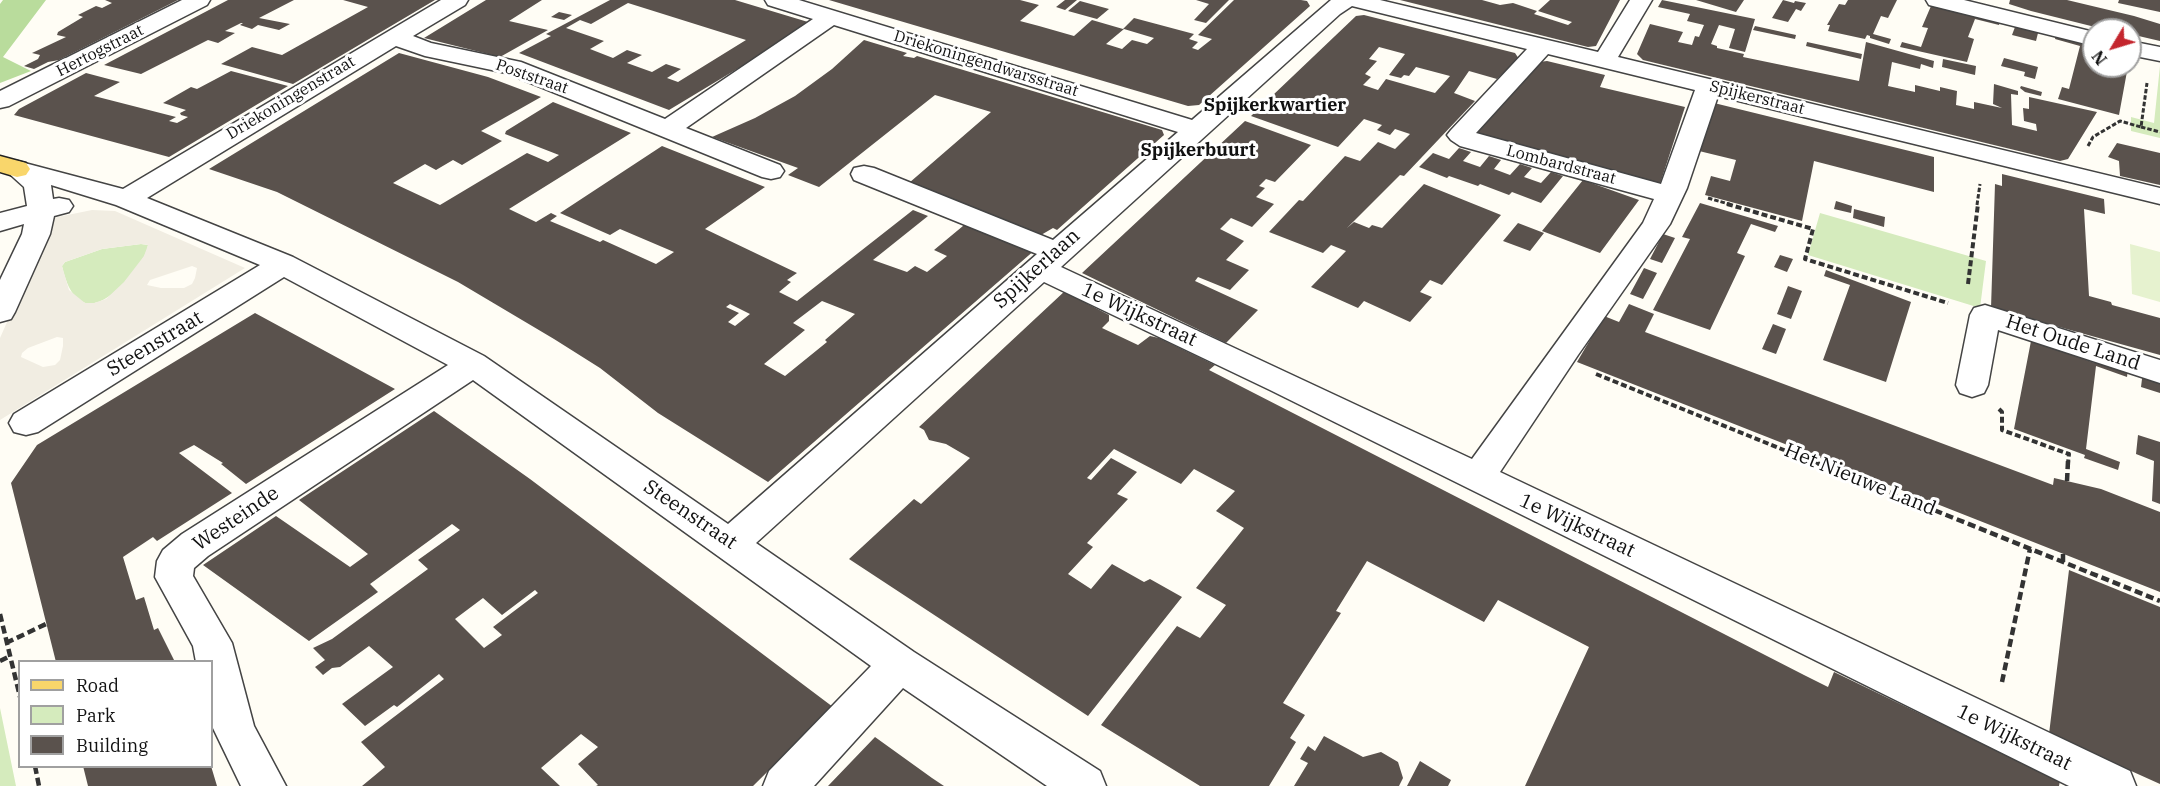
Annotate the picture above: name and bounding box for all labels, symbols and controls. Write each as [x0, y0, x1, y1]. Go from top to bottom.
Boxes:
north arrow [2082, 18, 2142, 78]
street label: Hertogstraat [53, 21, 147, 81]
street label: Driekoningendwarsstraat [891, 27, 1081, 101]
text: N [2088, 47, 2111, 69]
street label: Driekoningenstraat [223, 52, 359, 144]
street label: Poststraat [493, 56, 571, 98]
street label: Spijkerstraat [1708, 77, 1806, 119]
district label: Spijkerkwartier [1204, 95, 1346, 117]
district label: Spijkerbuurt [1141, 140, 1255, 162]
street label: Lombardstraat [1504, 141, 1618, 189]
street label: Spijkerlaan [989, 224, 1085, 314]
street label: 1e Wijkstraat [1077, 278, 1201, 352]
street label: Steenstraat [103, 306, 207, 382]
street label: Het Oude Land [2003, 310, 2143, 376]
street label: Het Nieuwe Land [1781, 439, 1939, 521]
street label: Steenstraat [639, 475, 741, 555]
street label: Westeinde [188, 482, 284, 556]
street label: 1e Wijkstraat [1515, 489, 1639, 563]
legend [18, 660, 213, 768]
text: Road [76, 674, 119, 697]
street label: 1e Wijkstraat [1953, 700, 2075, 776]
text: Park [76, 704, 115, 727]
text: Building [76, 734, 148, 757]

